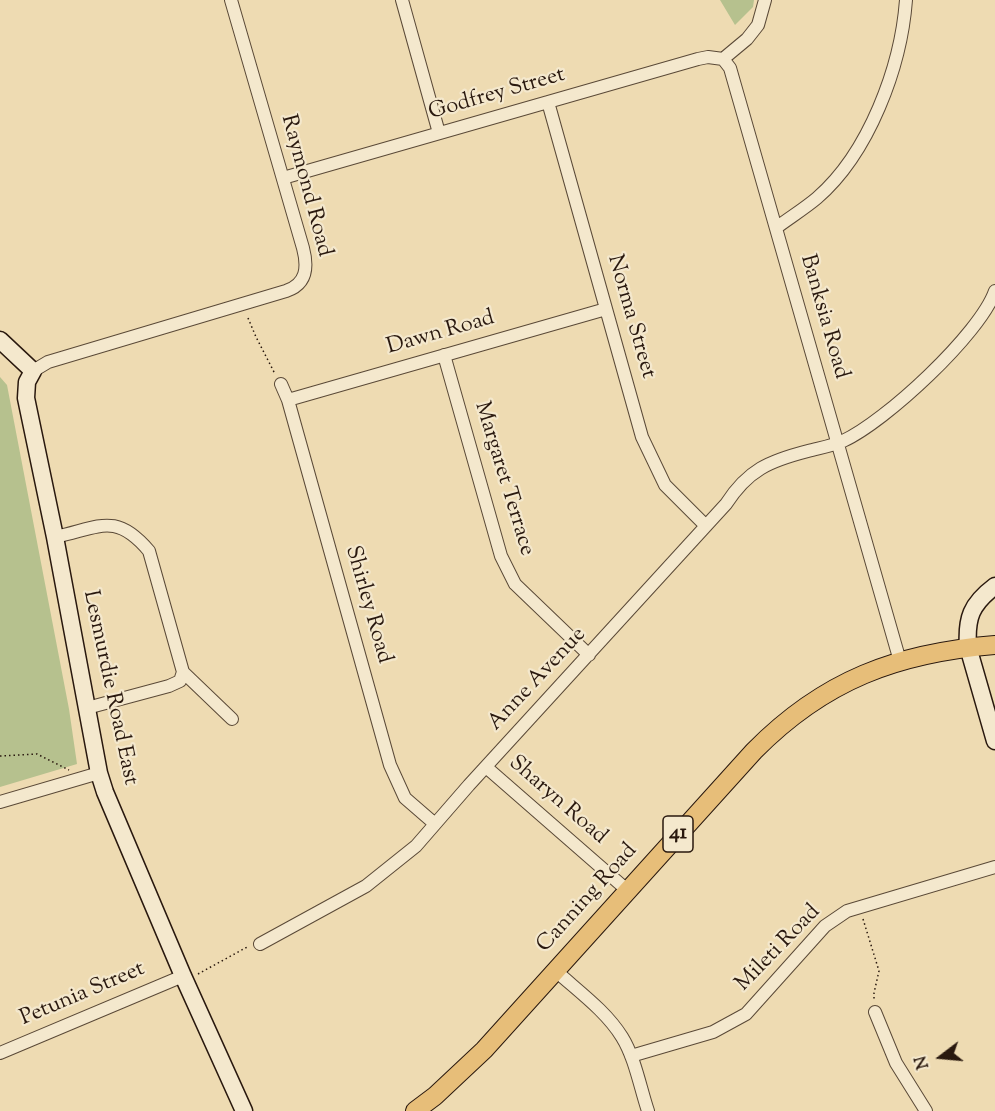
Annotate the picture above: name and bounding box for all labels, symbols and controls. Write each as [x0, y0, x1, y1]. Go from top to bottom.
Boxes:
street label: Godfrey Street [426, 63, 568, 127]
street label: Raymond Road [273, 112, 337, 260]
street label: Norma Street [600, 252, 660, 382]
street label: Banksia Road [793, 252, 853, 382]
street label: Dawn Road [384, 306, 498, 362]
street label: Margaret Terrace [467, 399, 539, 559]
street label: Shirley Road [338, 543, 396, 667]
street label: Lesmurdie Road East [75, 588, 143, 788]
street label: Anne Avenue [483, 623, 593, 737]
street label: Sharyn Road [502, 751, 612, 851]
road number: 41 [663, 816, 693, 852]
street label: Canning Road [532, 839, 644, 959]
street label: Mileti Road [731, 900, 827, 998]
street label: Petunia Street [17, 957, 149, 1033]
north arrow [911, 1027, 971, 1087]
text: N [910, 1053, 936, 1071]

